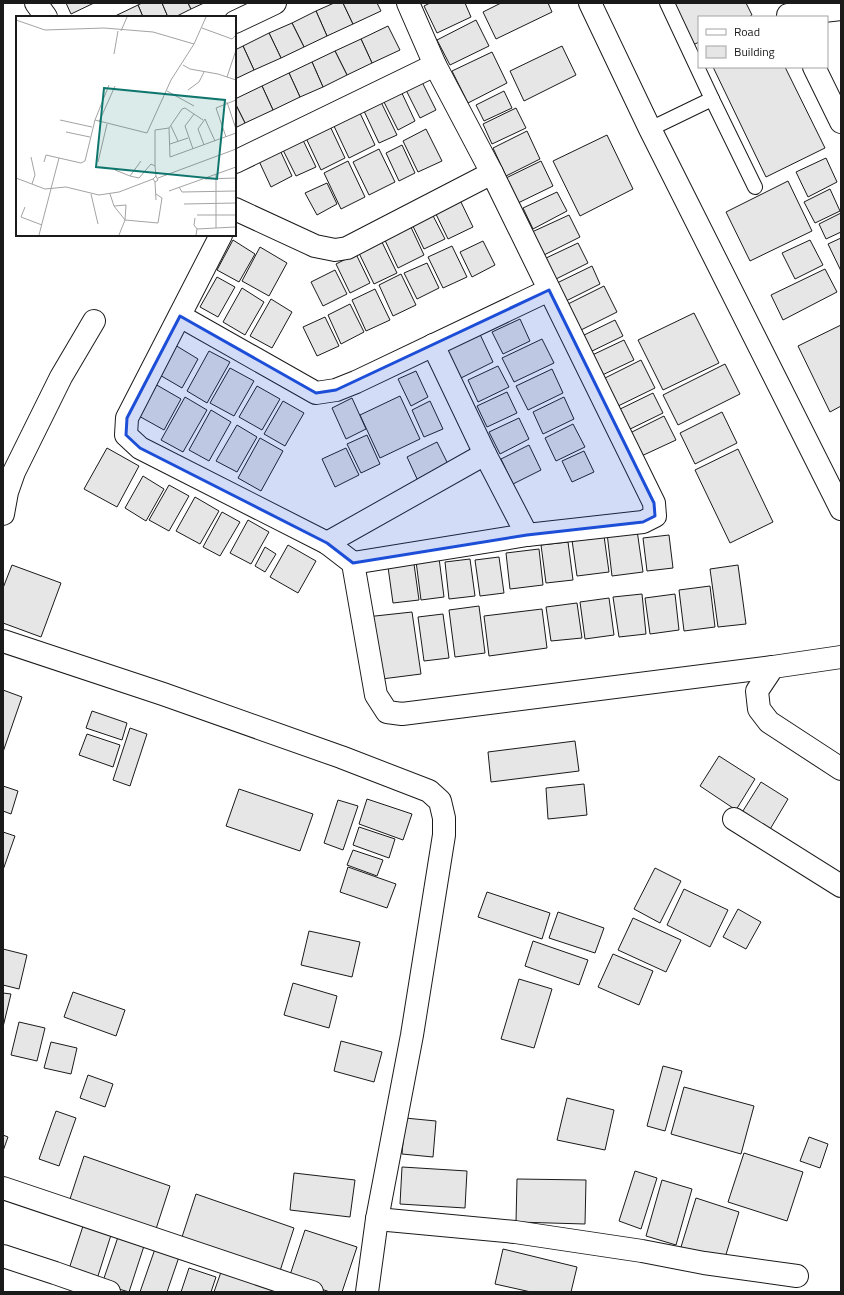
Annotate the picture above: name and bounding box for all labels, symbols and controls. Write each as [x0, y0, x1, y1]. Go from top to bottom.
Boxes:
inset map [16, 16, 236, 236]
legend [698, 16, 828, 68]
text: Road [734, 22, 760, 41]
text: Building [734, 42, 775, 61]

